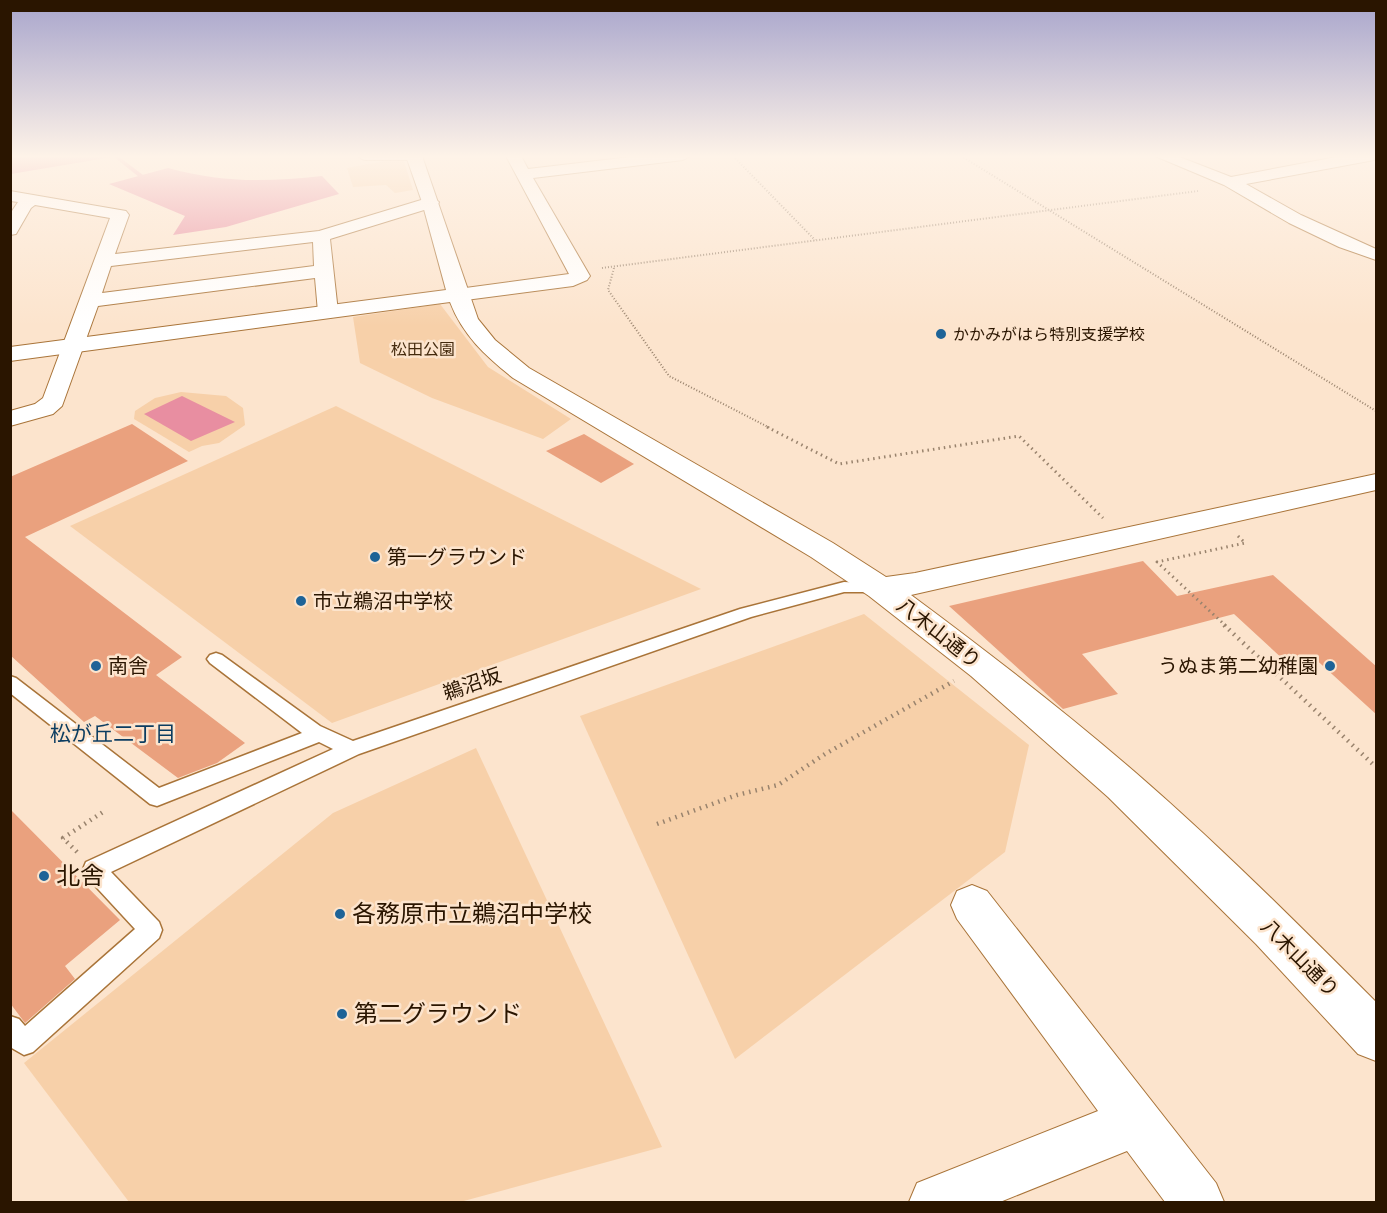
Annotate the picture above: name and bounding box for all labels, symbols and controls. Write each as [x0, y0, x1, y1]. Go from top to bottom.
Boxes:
place label: かかみがはら特別支援学校 [953, 325, 1145, 344]
marker: かかみがはら特別支援学校 [934, 327, 948, 341]
park label: 松田公園 [391, 340, 455, 359]
place label: 第一グラウンド [387, 545, 527, 569]
marker: 第一グラウンド [368, 550, 382, 564]
place label: 市立鵜沼中学校 [313, 589, 453, 613]
street label: 八木山通り [892, 593, 986, 673]
marker: 市立鵜沼中学校 [294, 594, 308, 608]
place label: 南舎 [108, 654, 148, 678]
place label: うぬま第二幼稚園 [1158, 654, 1318, 678]
marker: 南舎 [89, 659, 103, 673]
marker: うぬま第二幼稚園 [1323, 659, 1337, 673]
street label: 鵜沼坂 [440, 663, 504, 705]
district label: 松が丘二丁目 [50, 721, 176, 746]
place label: 北舎 [56, 862, 104, 890]
marker: 北舎 [37, 869, 51, 883]
place label: 各務原市立鵜沼中学校 [352, 900, 592, 928]
marker: 各務原市立鵜沼中学校 [333, 907, 347, 921]
street label: 八木山通り [1256, 914, 1344, 1002]
place label: 第二グラウンド [354, 1000, 522, 1028]
marker: 第二グラウンド [335, 1007, 349, 1021]

